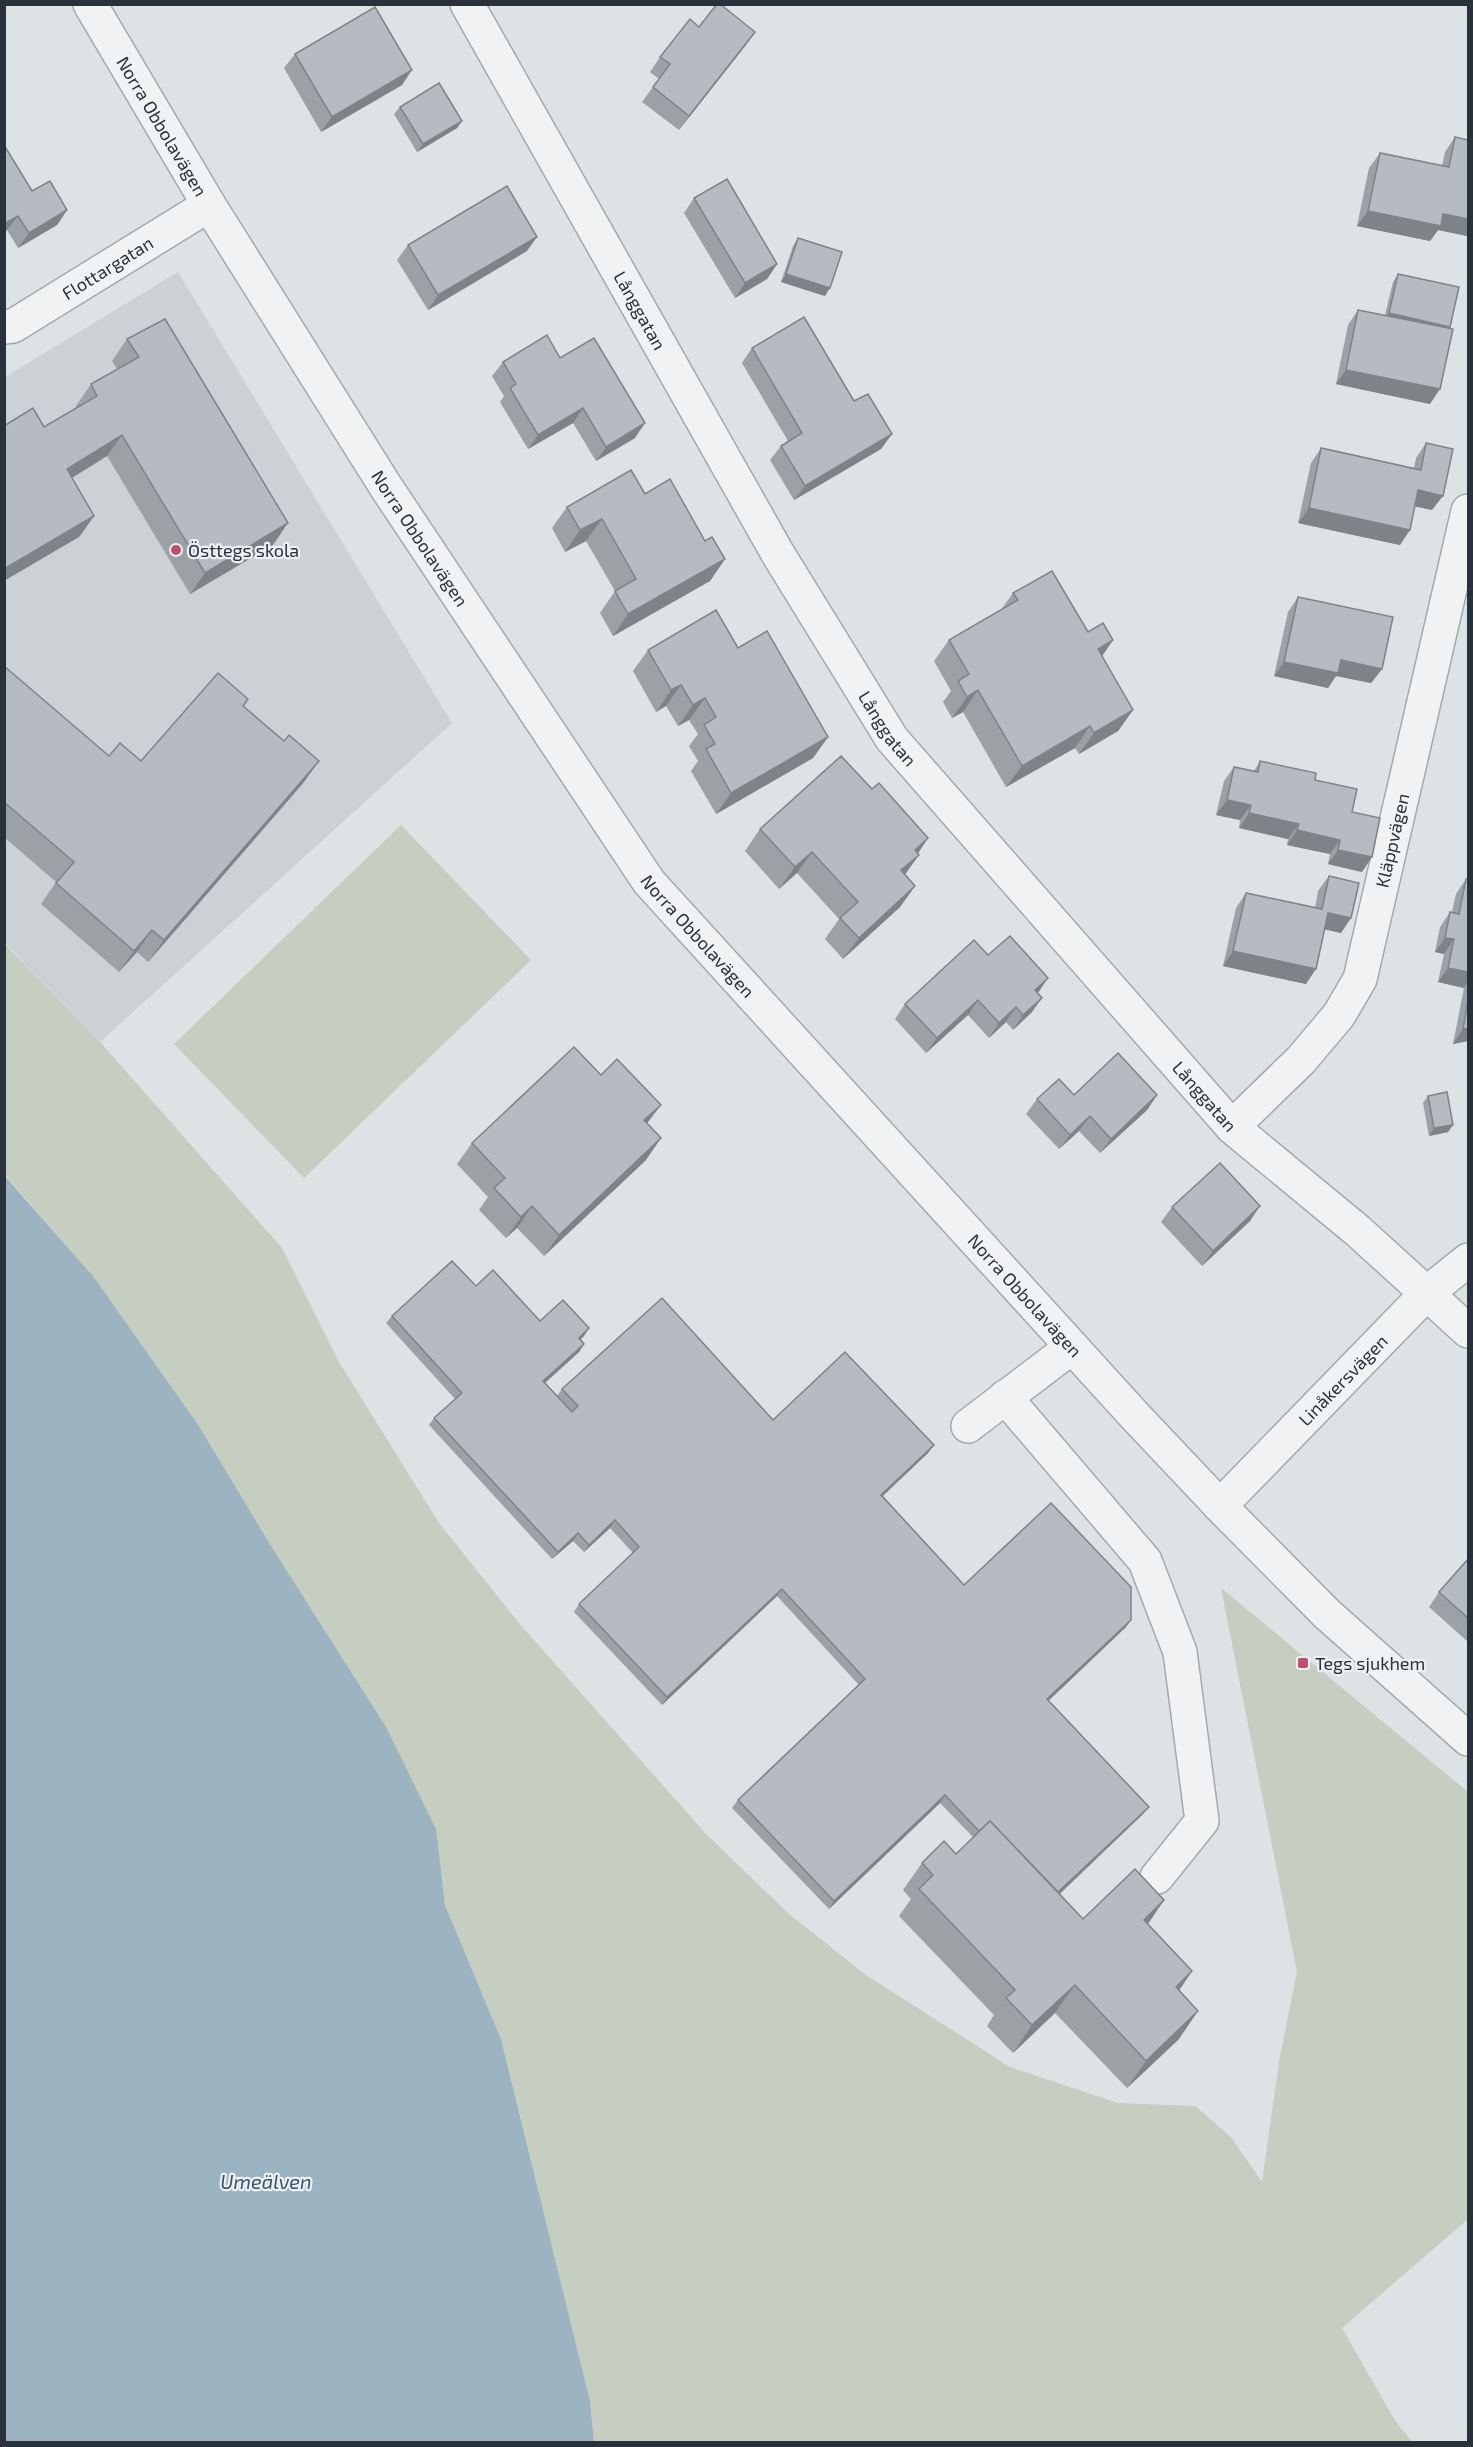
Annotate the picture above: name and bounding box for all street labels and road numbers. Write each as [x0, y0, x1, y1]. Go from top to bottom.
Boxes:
street label: Norra Obbolavägen [112, 52, 212, 200]
street label: Flottargatan [58, 231, 157, 304]
street label: Långgatan [609, 267, 671, 354]
street label: Norra Obbolavägen [367, 466, 473, 610]
street label: Långgatan [854, 687, 922, 770]
street label: Kläppvägen [1370, 791, 1414, 890]
street label: Norra Obbolavägen [636, 871, 760, 1002]
street label: Långgatan [1168, 1056, 1242, 1136]
street label: Norra Obbolavägen [964, 1229, 1087, 1361]
street label: Linåkersvägen [1293, 1330, 1392, 1430]

